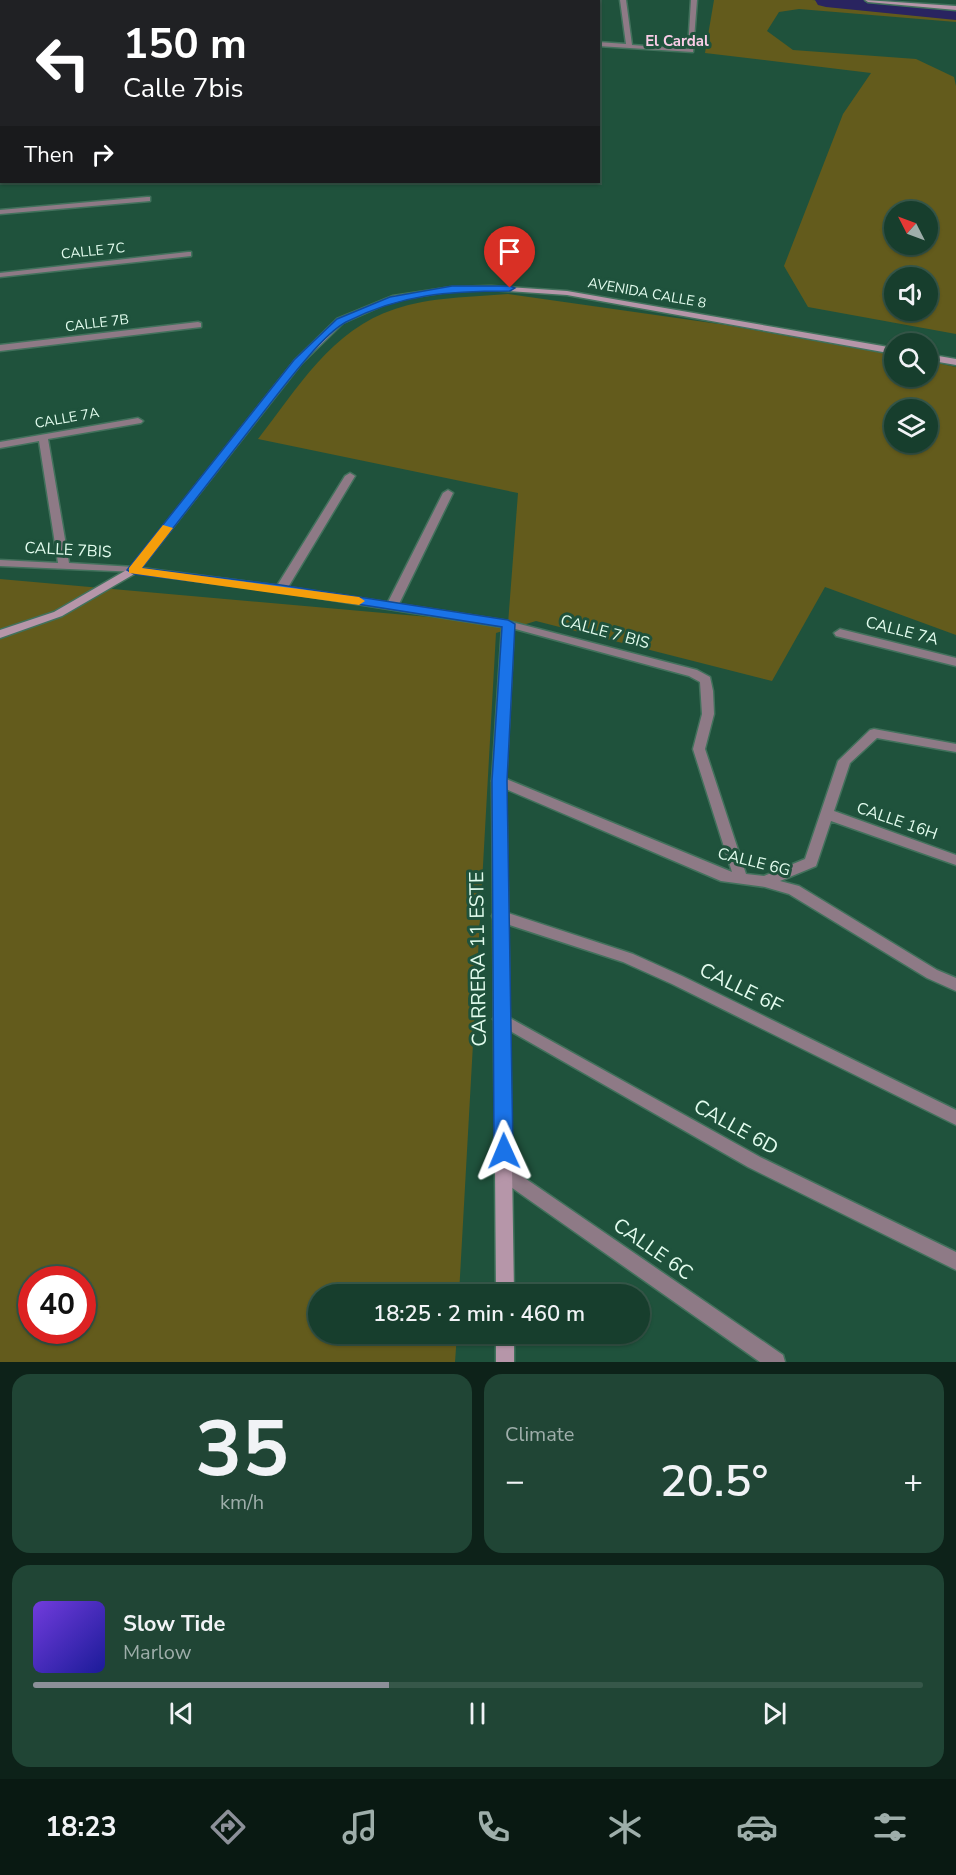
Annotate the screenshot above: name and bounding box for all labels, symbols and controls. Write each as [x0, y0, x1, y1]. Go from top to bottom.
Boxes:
text: 150 m [123, 16, 247, 73]
icon: left [24, 24, 102, 102]
district label: El Cardal [645, 31, 709, 51]
text: Calle 7bis [123, 70, 243, 107]
icon: right [86, 138, 119, 171]
text: Then [24, 140, 74, 170]
north arrow [884, 201, 938, 255]
map controls [884, 201, 938, 453]
pin [484, 226, 535, 288]
icon: arrive [493, 235, 526, 268]
street label: CALLE 7C [60, 238, 126, 264]
button: sound [884, 267, 938, 321]
street label: AVENIDA CALLE 8 [586, 273, 708, 313]
street label: CALLE 7B [64, 310, 130, 336]
button: search [884, 333, 938, 387]
button: layers [884, 399, 938, 453]
street label: CALLE 7A [33, 403, 101, 433]
street label: CALLE 7BIS [24, 537, 112, 563]
street label: CALLE 7 BIS [558, 610, 652, 654]
street label: CALLE 7A [863, 611, 941, 651]
street label: CALLE 16H [854, 797, 940, 845]
street label: CALLE 6G [715, 842, 793, 882]
street label: CARRERA 11 ESTE [463, 871, 493, 1047]
street label: CALLE 6F [695, 956, 787, 1020]
street label: CALLE 6D [689, 1093, 783, 1161]
position arrow [472, 1119, 536, 1183]
street label: CALLE 6C [608, 1212, 698, 1286]
speed limit sign: 40 [18, 1266, 96, 1344]
text: 18:25 · 2 min · 460 m [373, 1299, 585, 1329]
text: 35 [195, 1396, 289, 1503]
text: Climate [505, 1421, 574, 1448]
text: 20.5° [660, 1451, 768, 1512]
text: − [505, 1459, 525, 1504]
text: + [903, 1459, 923, 1504]
text: km/h [220, 1489, 264, 1516]
text: Slow Tide [123, 1609, 225, 1639]
text: Marlow [123, 1639, 191, 1666]
icon: previous [165, 1697, 198, 1730]
icon: pause [461, 1697, 494, 1730]
icon: next [758, 1697, 791, 1730]
icon: directions [207, 1806, 249, 1848]
icon: music [339, 1806, 381, 1848]
icon: phone [472, 1806, 514, 1848]
icon: climate [604, 1806, 646, 1848]
icon: car [736, 1806, 778, 1848]
icon: filters [869, 1806, 911, 1848]
text: 18:23 [45, 1809, 117, 1846]

